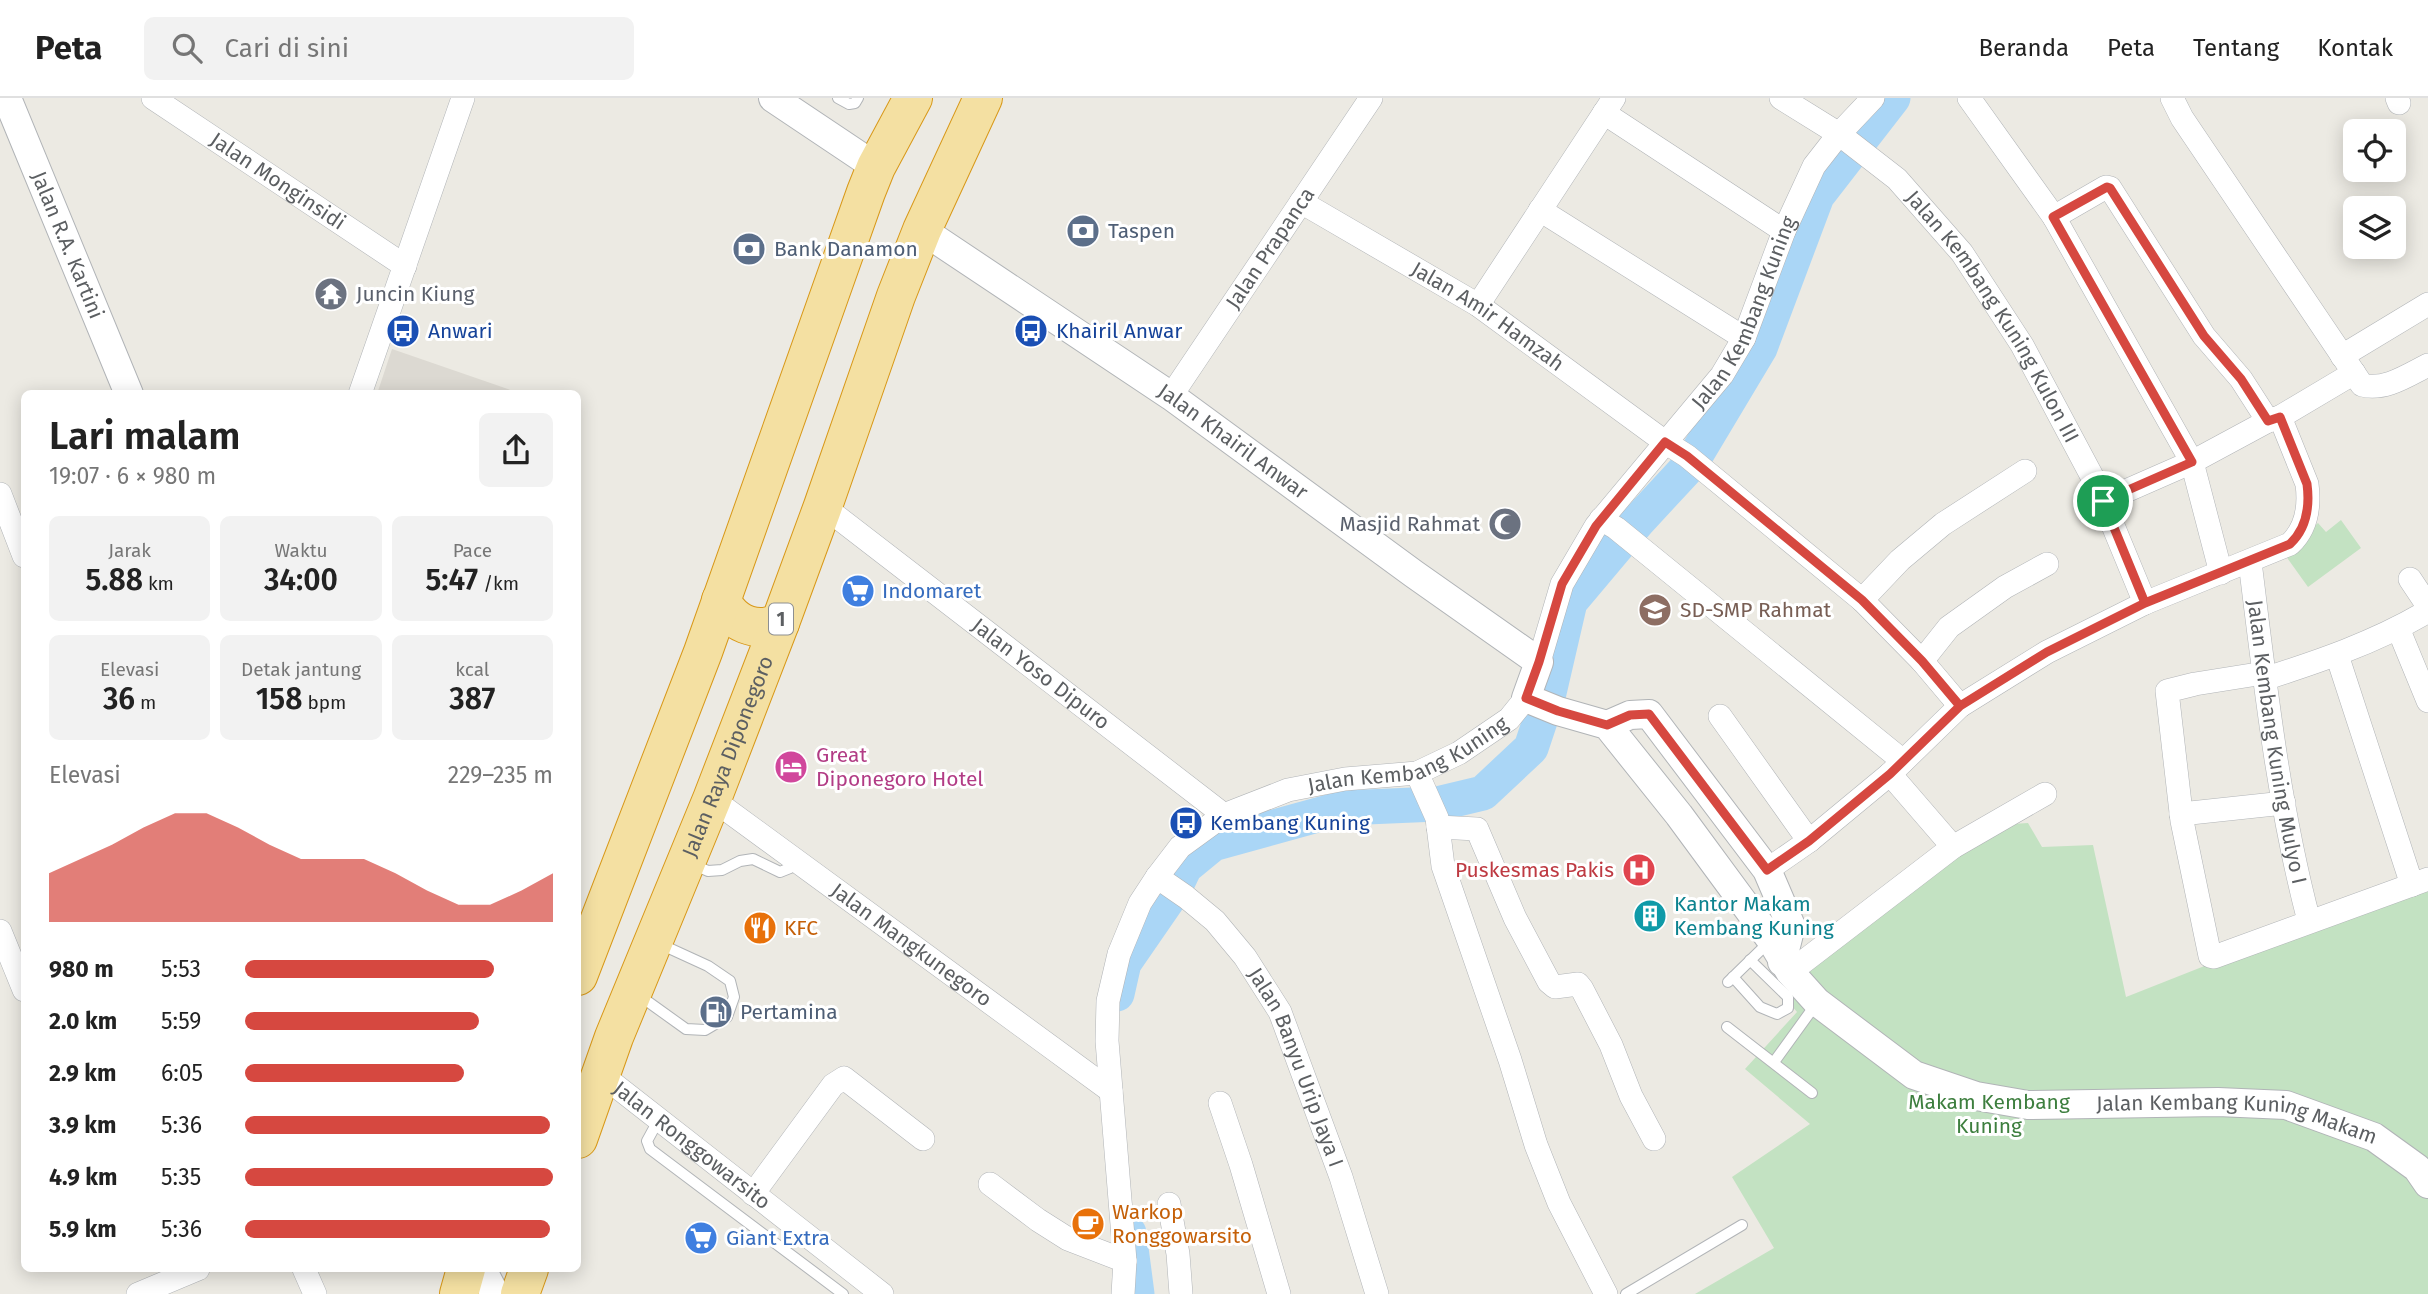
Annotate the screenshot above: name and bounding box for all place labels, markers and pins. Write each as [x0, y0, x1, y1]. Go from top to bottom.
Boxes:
bank icon: Taspen [1064, 212, 1102, 250]
place label: Taspen [1108, 218, 1175, 244]
bank icon: Bank Danamon [730, 230, 768, 268]
place label: Bank Danamon [774, 236, 918, 262]
temple icon: Juncin Kiung [312, 275, 350, 313]
place label: Juncin Kiung [356, 281, 475, 307]
bus stop icon: Anwari [384, 312, 422, 350]
bus stop icon: Khairil Anwar [1012, 312, 1050, 350]
place label: Anwari [428, 318, 493, 344]
place label: Khairil Anwar [1056, 318, 1182, 344]
pin [2073, 471, 2133, 531]
mosque icon: Masjid Rahmat [1486, 505, 1524, 543]
place label: Masjid Rahmat [1339, 511, 1480, 537]
supermarket icon: Indomaret [839, 572, 877, 610]
place label: Indomaret [882, 578, 982, 604]
school or university icon: SD-SMP Rahmat [1636, 591, 1674, 629]
place label: SD-SMP Rahmat [1680, 597, 1832, 623]
place label: Great Diponegoro Hotel [816, 742, 984, 792]
hotel icon: Great Diponegoro Hotel [772, 748, 810, 786]
bus stop icon: Kembang Kuning [1167, 804, 1205, 842]
place label: Kembang Kuning [1210, 810, 1370, 836]
hospital icon: Puskesmas Pakis [1620, 851, 1658, 889]
place label: Puskesmas Pakis [1455, 857, 1614, 883]
place label: Kantor Makam Kembang Kuning [1674, 891, 1834, 941]
building icon: Kantor Makam Kembang Kuning [1631, 897, 1669, 935]
restaurant icon: KFC [741, 909, 779, 947]
place label: KFC [784, 915, 818, 941]
fuel station icon: Pertamina [697, 993, 735, 1031]
place label: Pertamina [740, 999, 838, 1025]
place label: Warkop Ronggowarsito [1112, 1199, 1252, 1249]
cafe icon: Warkop Ronggowarsito [1069, 1205, 1107, 1243]
supermarket icon: Giant Extra [682, 1219, 720, 1257]
place label: Giant Extra [726, 1225, 830, 1251]

